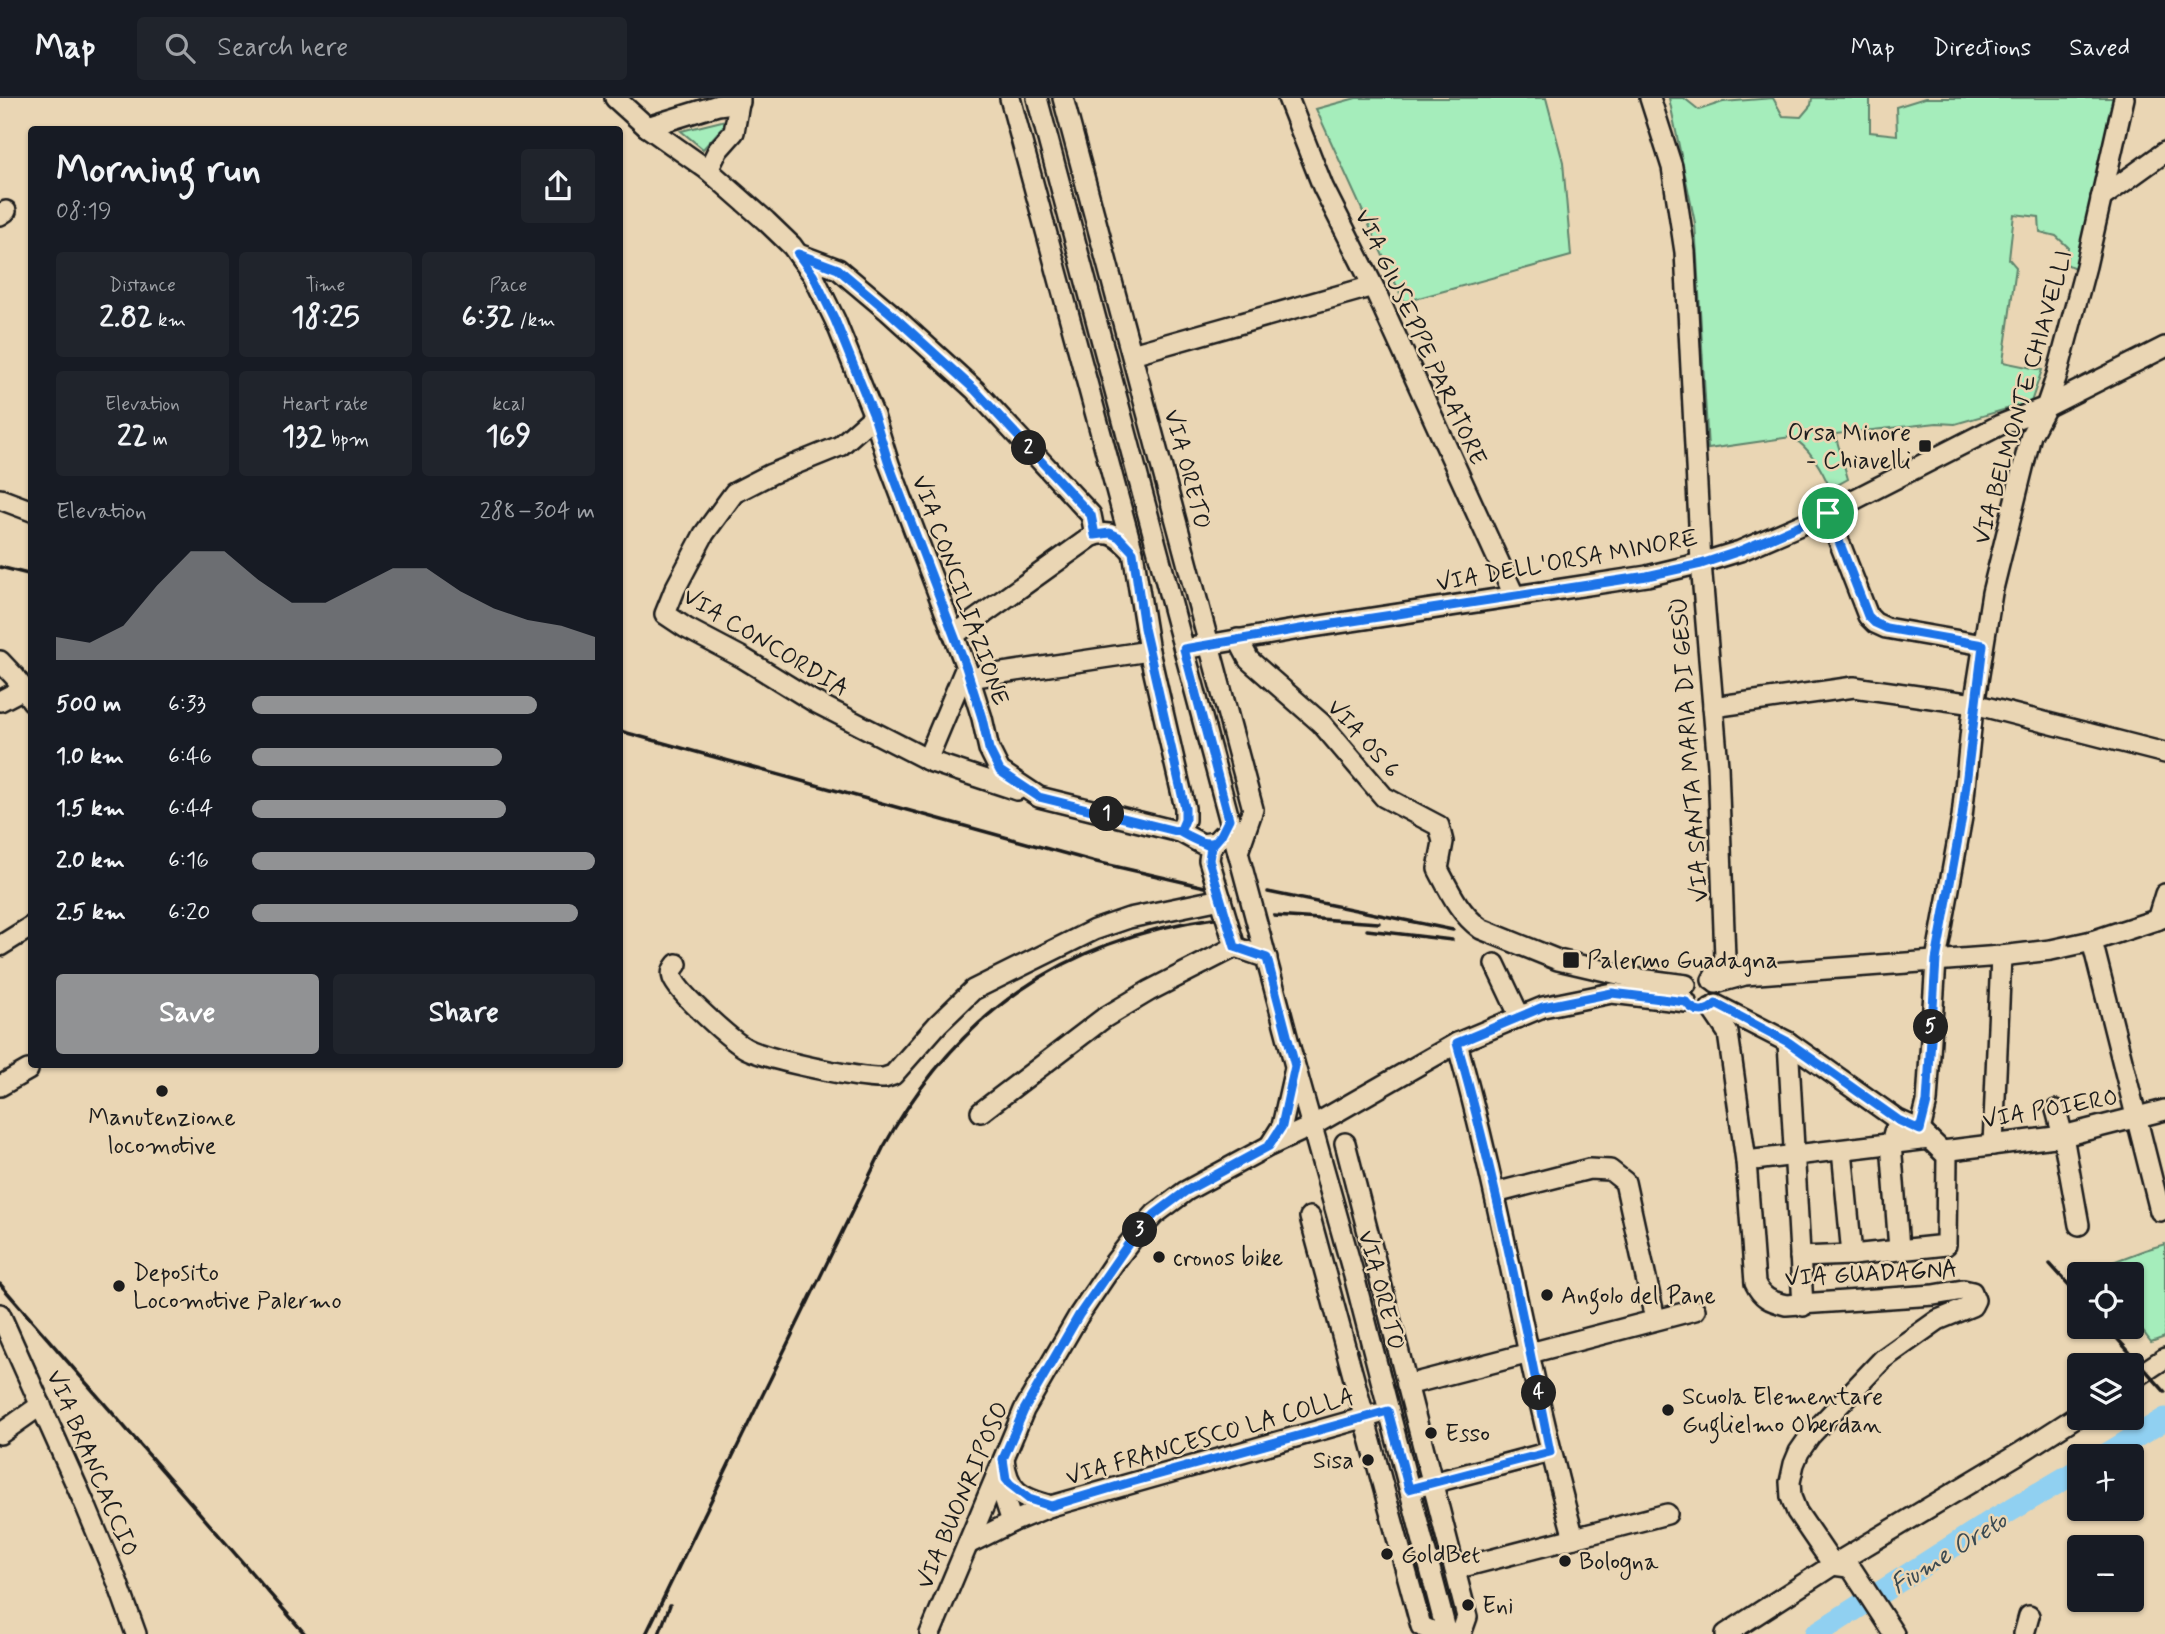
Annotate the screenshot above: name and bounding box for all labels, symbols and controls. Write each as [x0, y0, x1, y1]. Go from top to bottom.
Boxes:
search box [137, 17, 627, 80]
text: Map [35, 26, 95, 70]
icon: search [161, 29, 199, 67]
text: Search here [217, 31, 348, 65]
text: Map [1851, 33, 1895, 64]
text: Directions [1933, 33, 2031, 64]
text: Saved [2069, 33, 2130, 64]
text: Morning run [56, 146, 261, 195]
button: share [521, 149, 595, 223]
text: 08:19 [56, 197, 112, 227]
street label: VIA GIUSEPPE PARATORE [1347, 204, 1493, 471]
street label: VIA BELMONTE CHIAVELLI [1966, 246, 2080, 548]
text: Distance [109, 273, 176, 298]
text: Time [306, 273, 345, 298]
text: Pace [490, 273, 527, 298]
text: 2.82 [99, 298, 153, 337]
text: 18:25 [291, 298, 360, 337]
text: 6:32 [462, 298, 514, 337]
text: km [153, 308, 186, 333]
text: /km [514, 308, 555, 333]
text: Elevation [105, 392, 180, 417]
text: Heart rate [283, 392, 368, 417]
text: kcal [493, 392, 524, 417]
street label: VIA ORETO [1156, 406, 1217, 533]
text: 22 [117, 417, 148, 456]
text: 132 [282, 417, 326, 456]
text: 169 [486, 417, 531, 456]
place label: Orsa Minore - Chiavelli [1788, 418, 1911, 477]
text: m [148, 427, 168, 452]
text: bpm [326, 427, 369, 452]
pin: 2 [1012, 430, 1046, 466]
text: 2 [1024, 435, 1033, 460]
marker: Orsa Minore - Chiavelli [1917, 438, 1933, 454]
street label: VIA CONCILIAZIONE [904, 471, 1016, 710]
pin [1798, 483, 1858, 543]
icon: arrive [1809, 494, 1847, 532]
text: Elevation [56, 497, 147, 527]
text: 288–304 m [479, 497, 595, 527]
street label: VIA DELL'ORSA MINORE [1434, 523, 1701, 600]
street label: VIA CONCORDIA [677, 581, 854, 705]
street label: VIA SANTA MARIA DI GESÙ [1664, 597, 1717, 903]
text: 500 m [56, 690, 121, 720]
text: 6:33 [168, 690, 206, 720]
street label: VIA OS 6 [1319, 693, 1407, 785]
text: 1.0 km [56, 742, 124, 772]
text: 6:46 [168, 742, 212, 772]
text: 1.5 km [56, 794, 125, 824]
text: 6:44 [168, 794, 213, 824]
pin: 1 [1090, 796, 1124, 832]
text: 1 [1102, 801, 1111, 826]
text: 2.0 km [56, 846, 125, 876]
text: 6:16 [168, 846, 209, 876]
text: 2.5 km [56, 898, 126, 928]
text: 6:20 [168, 898, 210, 928]
place label: Palermo Guadagna [1587, 946, 1778, 977]
marker: Palermo Guadagna [1561, 950, 1581, 970]
button: Save [56, 974, 319, 1054]
button: Share [333, 974, 595, 1054]
pin: 5 [1913, 1010, 1948, 1044]
text: 5 [1925, 1014, 1936, 1039]
street label: VIA POIERO [1980, 1082, 2120, 1137]
marker: Manutenzione locomotive [154, 1083, 170, 1099]
place label: Manutenzione locomotive [88, 1103, 236, 1162]
pin: 3 [1122, 1212, 1158, 1248]
text: 3 [1135, 1217, 1144, 1242]
street label: VIA ORETO [1350, 1227, 1411, 1354]
place label: cronos bike [1173, 1243, 1283, 1274]
marker: cronos bike [1151, 1249, 1167, 1265]
street label: VIA GUADAGNA [1784, 1254, 1958, 1295]
place label: Deposito Locomotive Palermo [133, 1258, 342, 1317]
map controls [2067, 1262, 2144, 1612]
button: locate [2067, 1262, 2144, 1339]
marker: Deposito Locomotive Palermo [111, 1278, 127, 1294]
place label: Angolo del Pane [1561, 1281, 1716, 1315]
marker: Angolo del Pane [1539, 1287, 1555, 1303]
button: layers [2067, 1353, 2144, 1430]
street label: VIA BRANCACCIO [38, 1366, 145, 1562]
pin: 4 [1522, 1376, 1556, 1410]
text: 4 [1533, 1380, 1544, 1405]
street label: VIA FRANCESCO LA COLLA [1062, 1381, 1358, 1494]
place label: Scuola Elementare Guglielmo Oberdan [1682, 1382, 1883, 1444]
street label: VIA BUONRIPOSO [910, 1397, 1017, 1594]
marker: Scuola Elementare Guglielmo Oberdan [1660, 1402, 1676, 1418]
place label: Esso [1445, 1419, 1490, 1450]
marker: Esso [1423, 1425, 1439, 1441]
button: + [2067, 1444, 2144, 1521]
place label: Sisa [1313, 1446, 1354, 1477]
marker: Sisa [1360, 1452, 1376, 1468]
water label: Fiume Oreto [1884, 1504, 2015, 1603]
button: − [2067, 1535, 2144, 1612]
place label: GoldBet [1401, 1540, 1480, 1571]
marker: GoldBet [1379, 1546, 1395, 1562]
place label: Bologna [1579, 1547, 1659, 1580]
marker: Bologna [1557, 1553, 1573, 1569]
place label: Eni [1482, 1591, 1514, 1622]
marker: Eni [1460, 1597, 1476, 1613]

